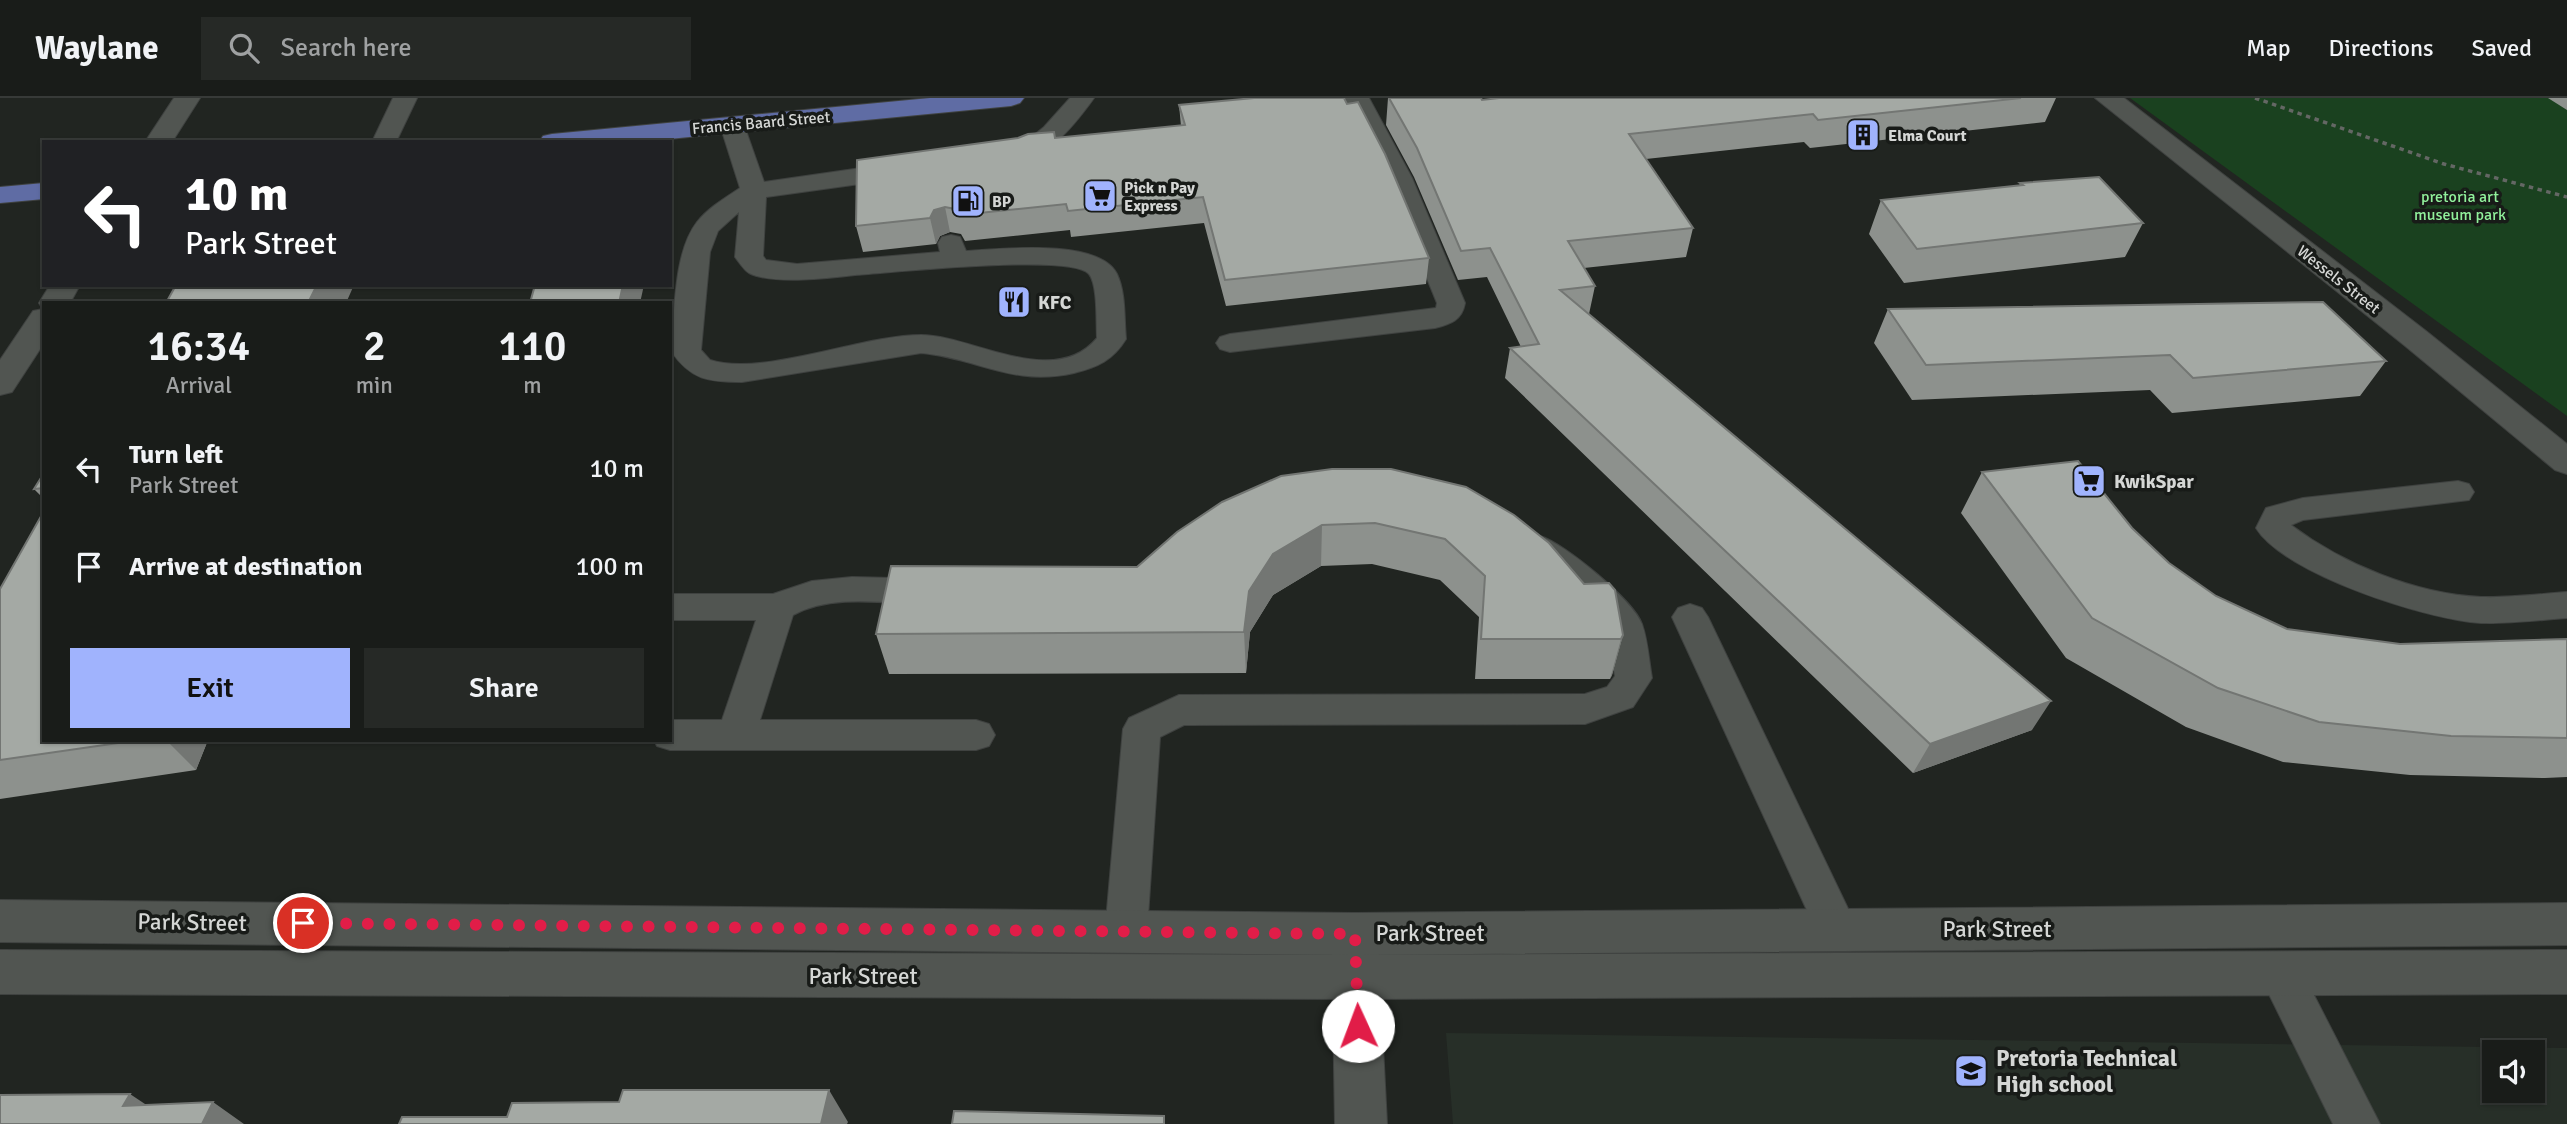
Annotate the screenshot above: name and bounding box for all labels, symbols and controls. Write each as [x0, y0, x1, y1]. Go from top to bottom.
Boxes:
search box [201, 17, 691, 80]
text: Waylane [35, 28, 159, 69]
icon: search [225, 29, 263, 67]
text: Search here [281, 32, 412, 64]
text: Map [2246, 33, 2291, 63]
text: Directions [2329, 33, 2434, 63]
text: Saved [2472, 33, 2532, 63]
street label: Francis Baard Street [691, 107, 831, 139]
building icon: Elma Court [1844, 116, 1882, 154]
place label: Elma Court [1888, 126, 1967, 146]
text: 10 m [185, 164, 288, 224]
icon: left [70, 168, 161, 259]
supermarket icon: Pick n Pay Express [1081, 177, 1119, 215]
place label: Pick n Pay Express [1124, 178, 1195, 216]
fuel station icon: BP [949, 182, 987, 220]
park label: pretoria art museum park [2414, 187, 2506, 225]
place label: BP [992, 192, 1011, 212]
text: Park Street [185, 224, 337, 263]
street label: Wessels Street [2293, 241, 2384, 319]
restaurant icon: KFC [995, 283, 1033, 321]
place label: KFC [1038, 291, 1072, 315]
text: 16:34 [148, 321, 250, 372]
text: 2 [363, 321, 386, 372]
text: 110 [498, 321, 566, 372]
text: Arrival [166, 371, 232, 400]
text: min [356, 371, 393, 400]
text: m [523, 371, 542, 400]
text: Turn left [129, 439, 223, 471]
icon: left [70, 450, 108, 488]
text: 10 m [589, 453, 644, 485]
supermarket icon: KwikSpar [2070, 462, 2108, 500]
place label: KwikSpar [2114, 470, 2194, 494]
text: Park Street [129, 471, 238, 500]
icon: arrive [70, 548, 108, 586]
text: Arrive at destination [129, 551, 362, 583]
text: 100 m [575, 551, 644, 583]
button: Exit [70, 648, 350, 728]
button: Share [364, 648, 644, 728]
pin [273, 893, 333, 953]
icon: arrive [284, 904, 322, 942]
street label: Park Street [137, 907, 247, 938]
street label: Park Street [1942, 915, 2052, 944]
street label: Park Street [1375, 919, 1485, 948]
street label: Park Street [808, 962, 918, 991]
position arrow [1321, 989, 1395, 1063]
map controls [2482, 1040, 2545, 1103]
button: sound [2482, 1040, 2545, 1103]
place label: Pretoria Technical High school [1996, 1044, 2177, 1099]
school or university icon: Pretoria Technical High school [1952, 1052, 1990, 1090]

